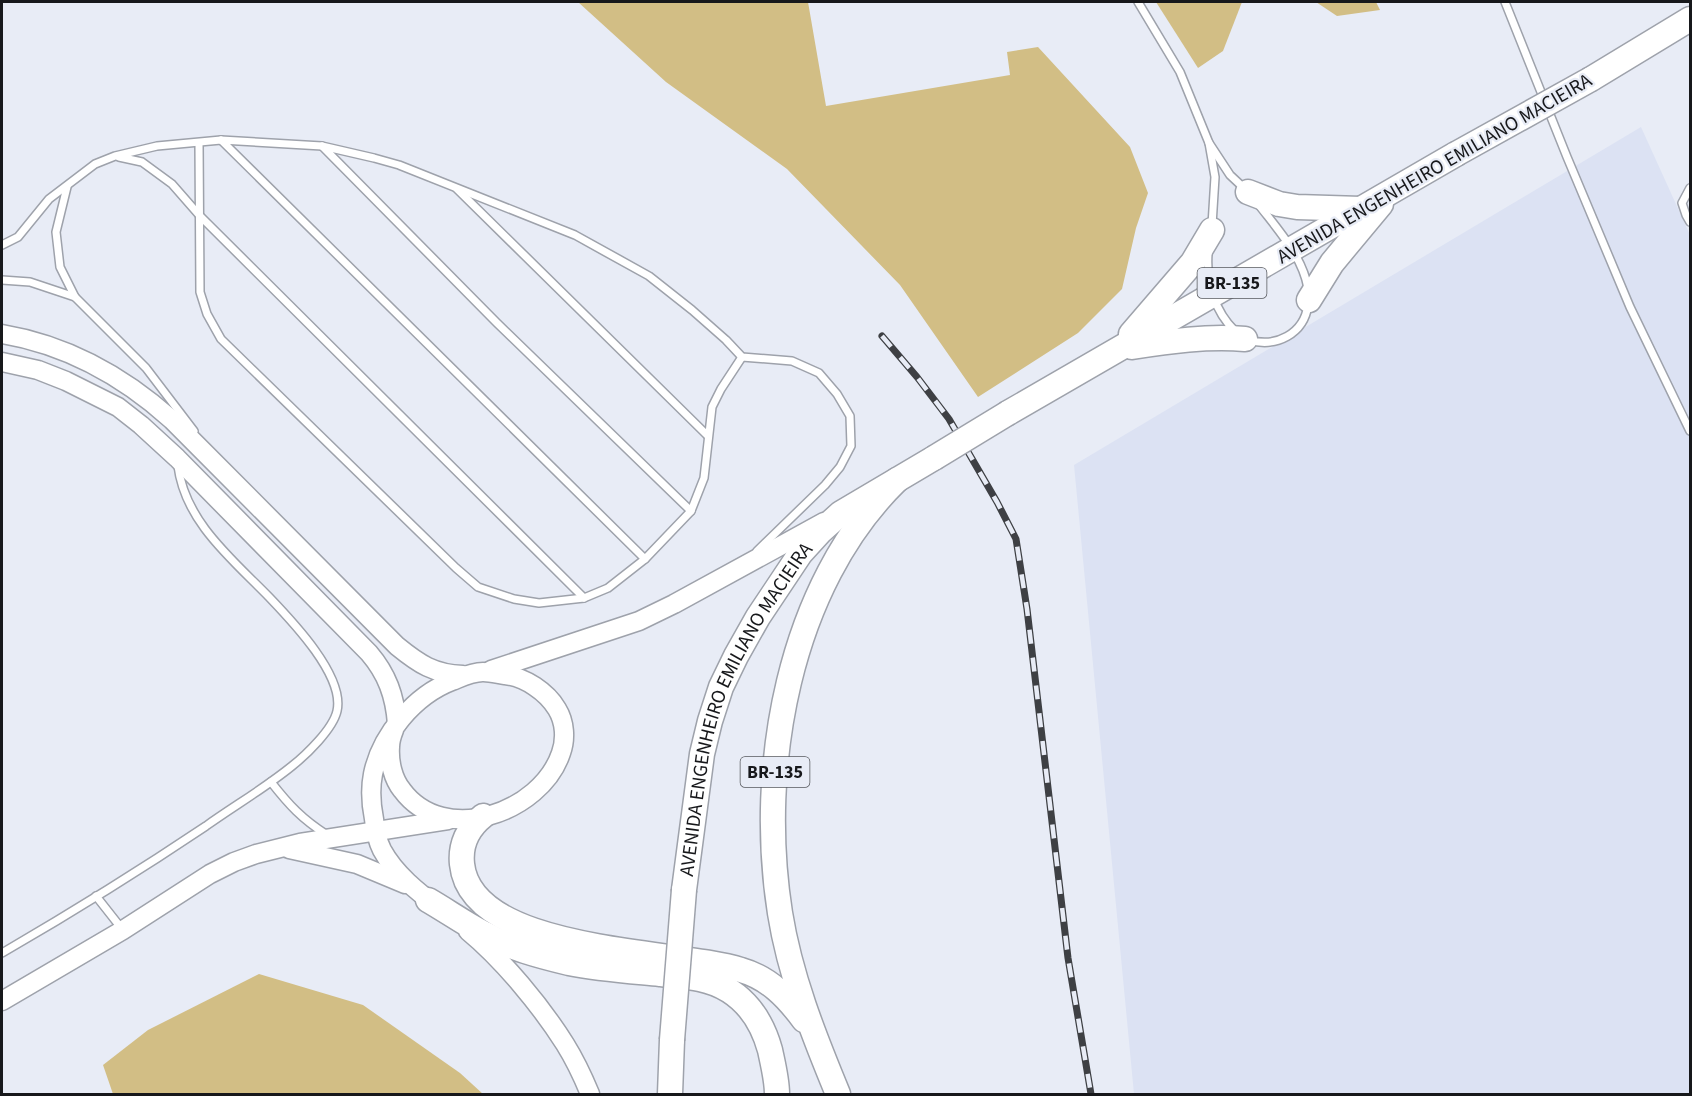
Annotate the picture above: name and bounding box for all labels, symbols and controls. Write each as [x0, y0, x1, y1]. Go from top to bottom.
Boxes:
street label: AVENIDA ENGENHEIRO EMILIANO MACIEIRA [1272, 67, 1597, 271]
road number: BR-135 [1198, 268, 1266, 298]
street label: AVENIDA ENGENHEIRO EMILIANO MACIEIRA [673, 536, 819, 878]
road number: BR-135 [740, 757, 810, 787]

